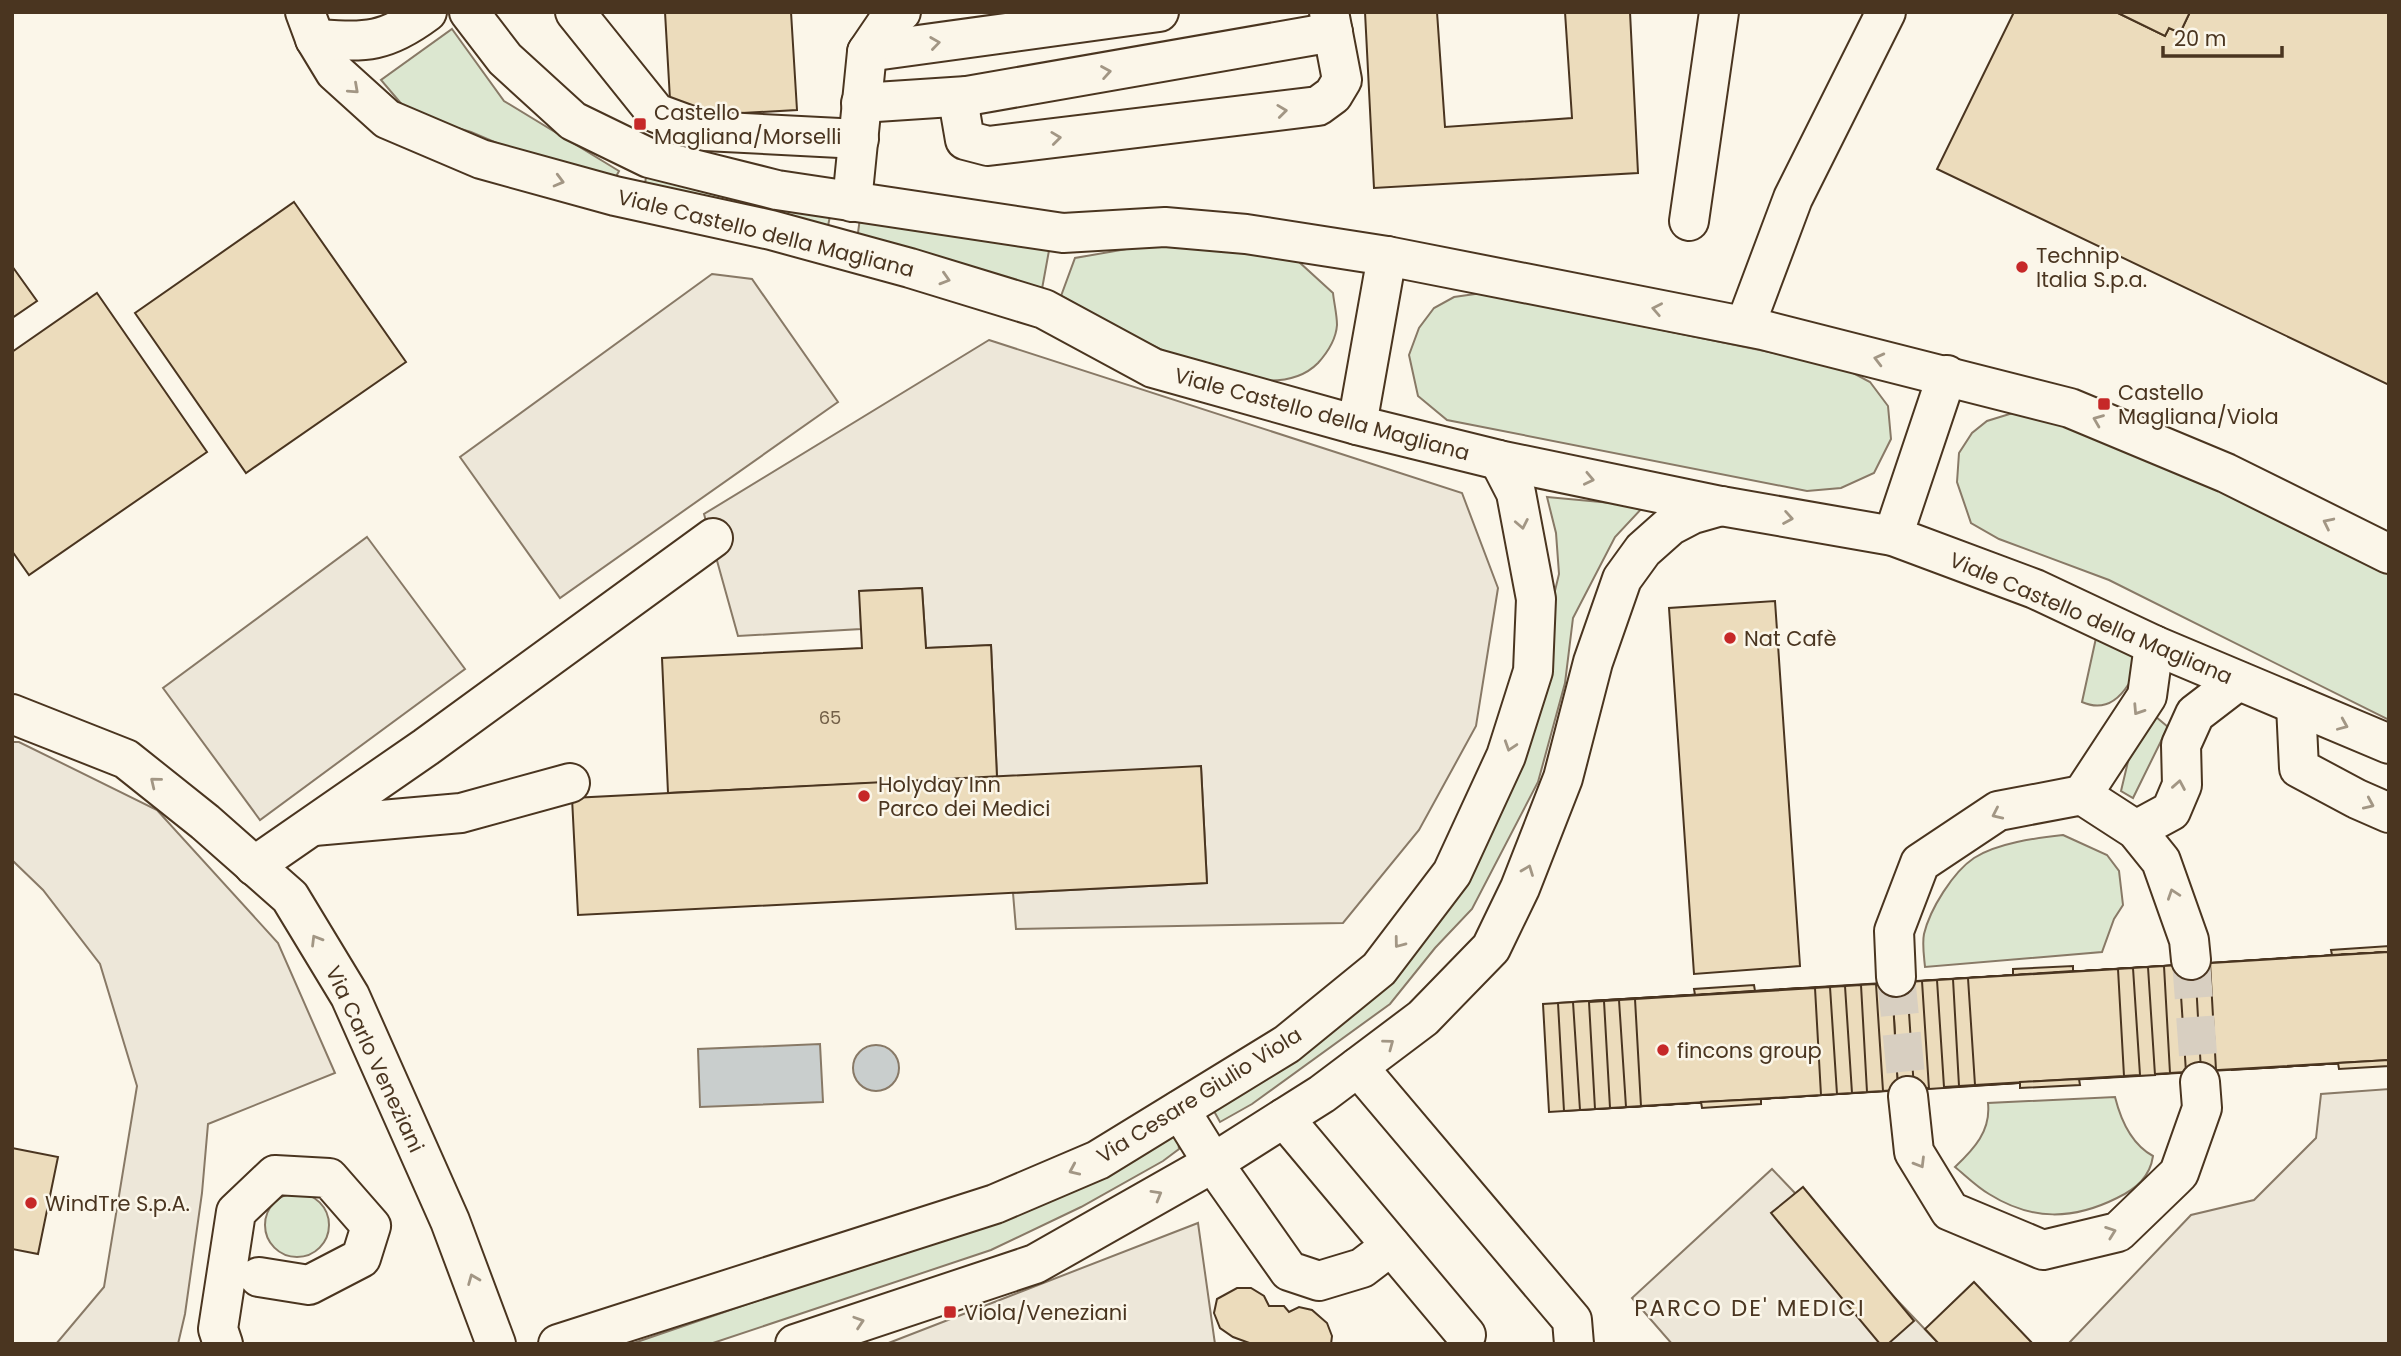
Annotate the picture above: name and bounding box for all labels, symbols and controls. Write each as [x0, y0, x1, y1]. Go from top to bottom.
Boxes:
scale bar [2163, 14, 2282, 58]
text: 20 m [2174, 24, 2227, 53]
one-way arrow [929, 35, 941, 50]
one-way arrow [1100, 65, 1112, 80]
one-way arrow [346, 81, 359, 93]
place label: Castello Magliana/Morselli [654, 98, 841, 151]
one-way arrow [1276, 103, 1288, 118]
marker: Castello Magliana/Morselli [632, 116, 648, 132]
one-way arrow [1050, 130, 1062, 145]
one-way arrow [552, 173, 564, 187]
street label: Viale Castello della Magliana [615, 182, 917, 284]
place label: Technip Italia S.p.a. [2036, 241, 2147, 294]
marker: Technip Italia S.p.a. [2014, 259, 2030, 275]
one-way arrow [939, 270, 951, 285]
one-way arrow [1651, 302, 1663, 317]
one-way arrow [1873, 353, 1885, 367]
street label: Viale Castello della Magliana [1171, 361, 1473, 467]
place label: Castello Magliana/Viola [2118, 378, 2279, 431]
marker: Castello Magliana/Viola [2096, 396, 2112, 412]
one-way arrow [2093, 414, 2105, 428]
one-way arrow [1583, 471, 1595, 486]
one-way arrow [1782, 510, 1794, 525]
one-way arrow [1513, 518, 1528, 530]
one-way arrow [2323, 518, 2335, 532]
street label: Viale Castello della Magliana [1945, 545, 2237, 691]
place label: Nat Cafè [1744, 624, 1837, 653]
marker: Nat Cafè [1722, 630, 1738, 646]
one-way arrow [2134, 702, 2147, 715]
house number: 65 [819, 705, 841, 730]
one-way arrow [2336, 717, 2348, 731]
one-way arrow [1503, 740, 1518, 752]
place label: Holyday Inn Parco dei Medici [878, 770, 1050, 823]
one-way arrow [150, 778, 163, 791]
one-way arrow [2171, 779, 2186, 791]
marker: Holyday Inn Parco dei Medici [856, 788, 872, 804]
one-way arrow [2362, 796, 2374, 810]
one-way arrow [1992, 806, 2004, 820]
one-way arrow [1519, 864, 1533, 876]
one-way arrow [2167, 889, 2181, 901]
one-way arrow [311, 935, 324, 948]
one-way arrow [1394, 936, 1407, 948]
street label: Via Carlo Veneziani [319, 961, 431, 1157]
street label: Via Cesare Giulio Viola [1091, 1020, 1307, 1170]
place label: fincons group [1677, 1036, 1822, 1065]
one-way arrow [1381, 1040, 1393, 1052]
marker: fincons group [1655, 1042, 1671, 1058]
one-way arrow [1912, 1155, 1925, 1168]
one-way arrow [1069, 1162, 1081, 1176]
place label: WindTre S.p.A. [45, 1189, 190, 1218]
one-way arrow [1150, 1190, 1163, 1203]
marker: WindTre S.p.A. [23, 1195, 39, 1211]
one-way arrow [2104, 1226, 2116, 1240]
one-way arrow [467, 1274, 481, 1286]
district label: PARCO DE' MEDICI [1634, 1292, 1866, 1324]
place label: Viola/Veneziani [964, 1298, 1127, 1327]
marker: Viola/Veneziani [942, 1304, 958, 1320]
one-way arrow [853, 1316, 865, 1330]

